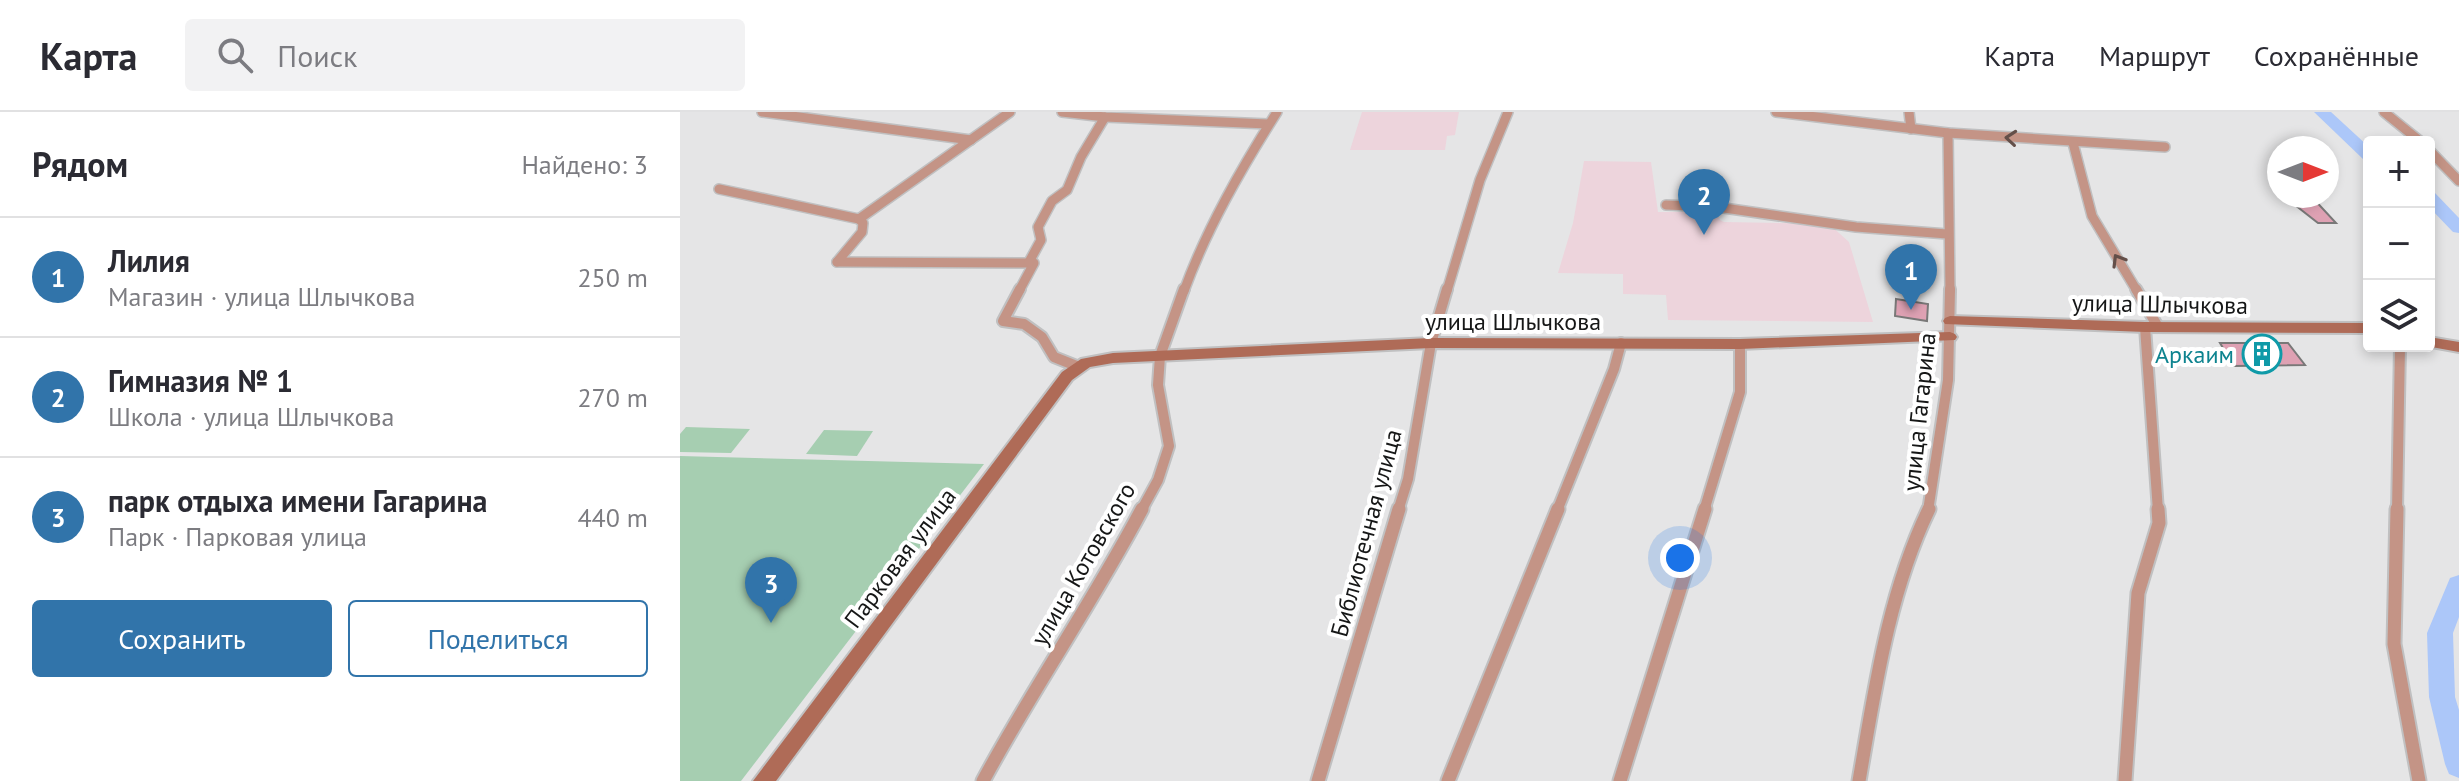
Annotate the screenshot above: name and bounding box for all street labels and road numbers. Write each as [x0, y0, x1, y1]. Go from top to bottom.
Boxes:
street label: улица Шлычкова [2072, 287, 2248, 321]
street label: улица Шлычкова [1425, 306, 1601, 337]
street label: улица Гагарина [1895, 331, 1943, 493]
street label: Библиотечная улица [1323, 426, 1409, 640]
street label: улица Котовского [1024, 477, 1142, 651]
street label: Парковая улица [837, 482, 963, 634]

